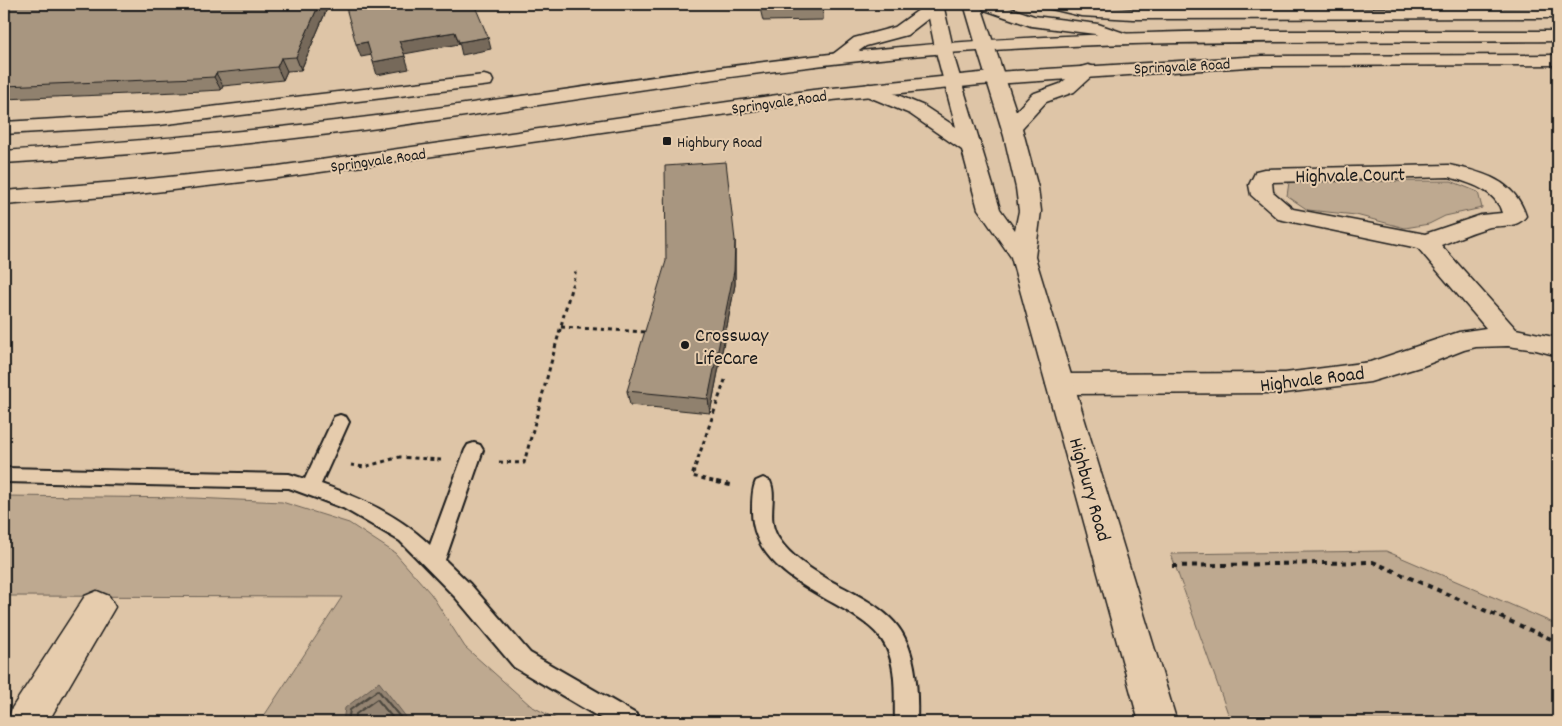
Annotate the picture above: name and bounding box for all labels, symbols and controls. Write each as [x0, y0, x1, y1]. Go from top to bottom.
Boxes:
street label: Springvale Road [1133, 53, 1231, 82]
street label: Springvale Road [730, 85, 829, 122]
place label: Highbury Road [677, 132, 762, 155]
marker: Highbury Road [661, 135, 673, 147]
street label: Springvale Road [329, 143, 428, 180]
street label: Highvale Court [1295, 162, 1405, 192]
place label: Crossway LifeCare [695, 323, 769, 374]
marker: Crossway LifeCare [679, 339, 691, 351]
street label: Highvale Road [1259, 361, 1366, 401]
street label: Highbury Road [1060, 435, 1116, 545]

